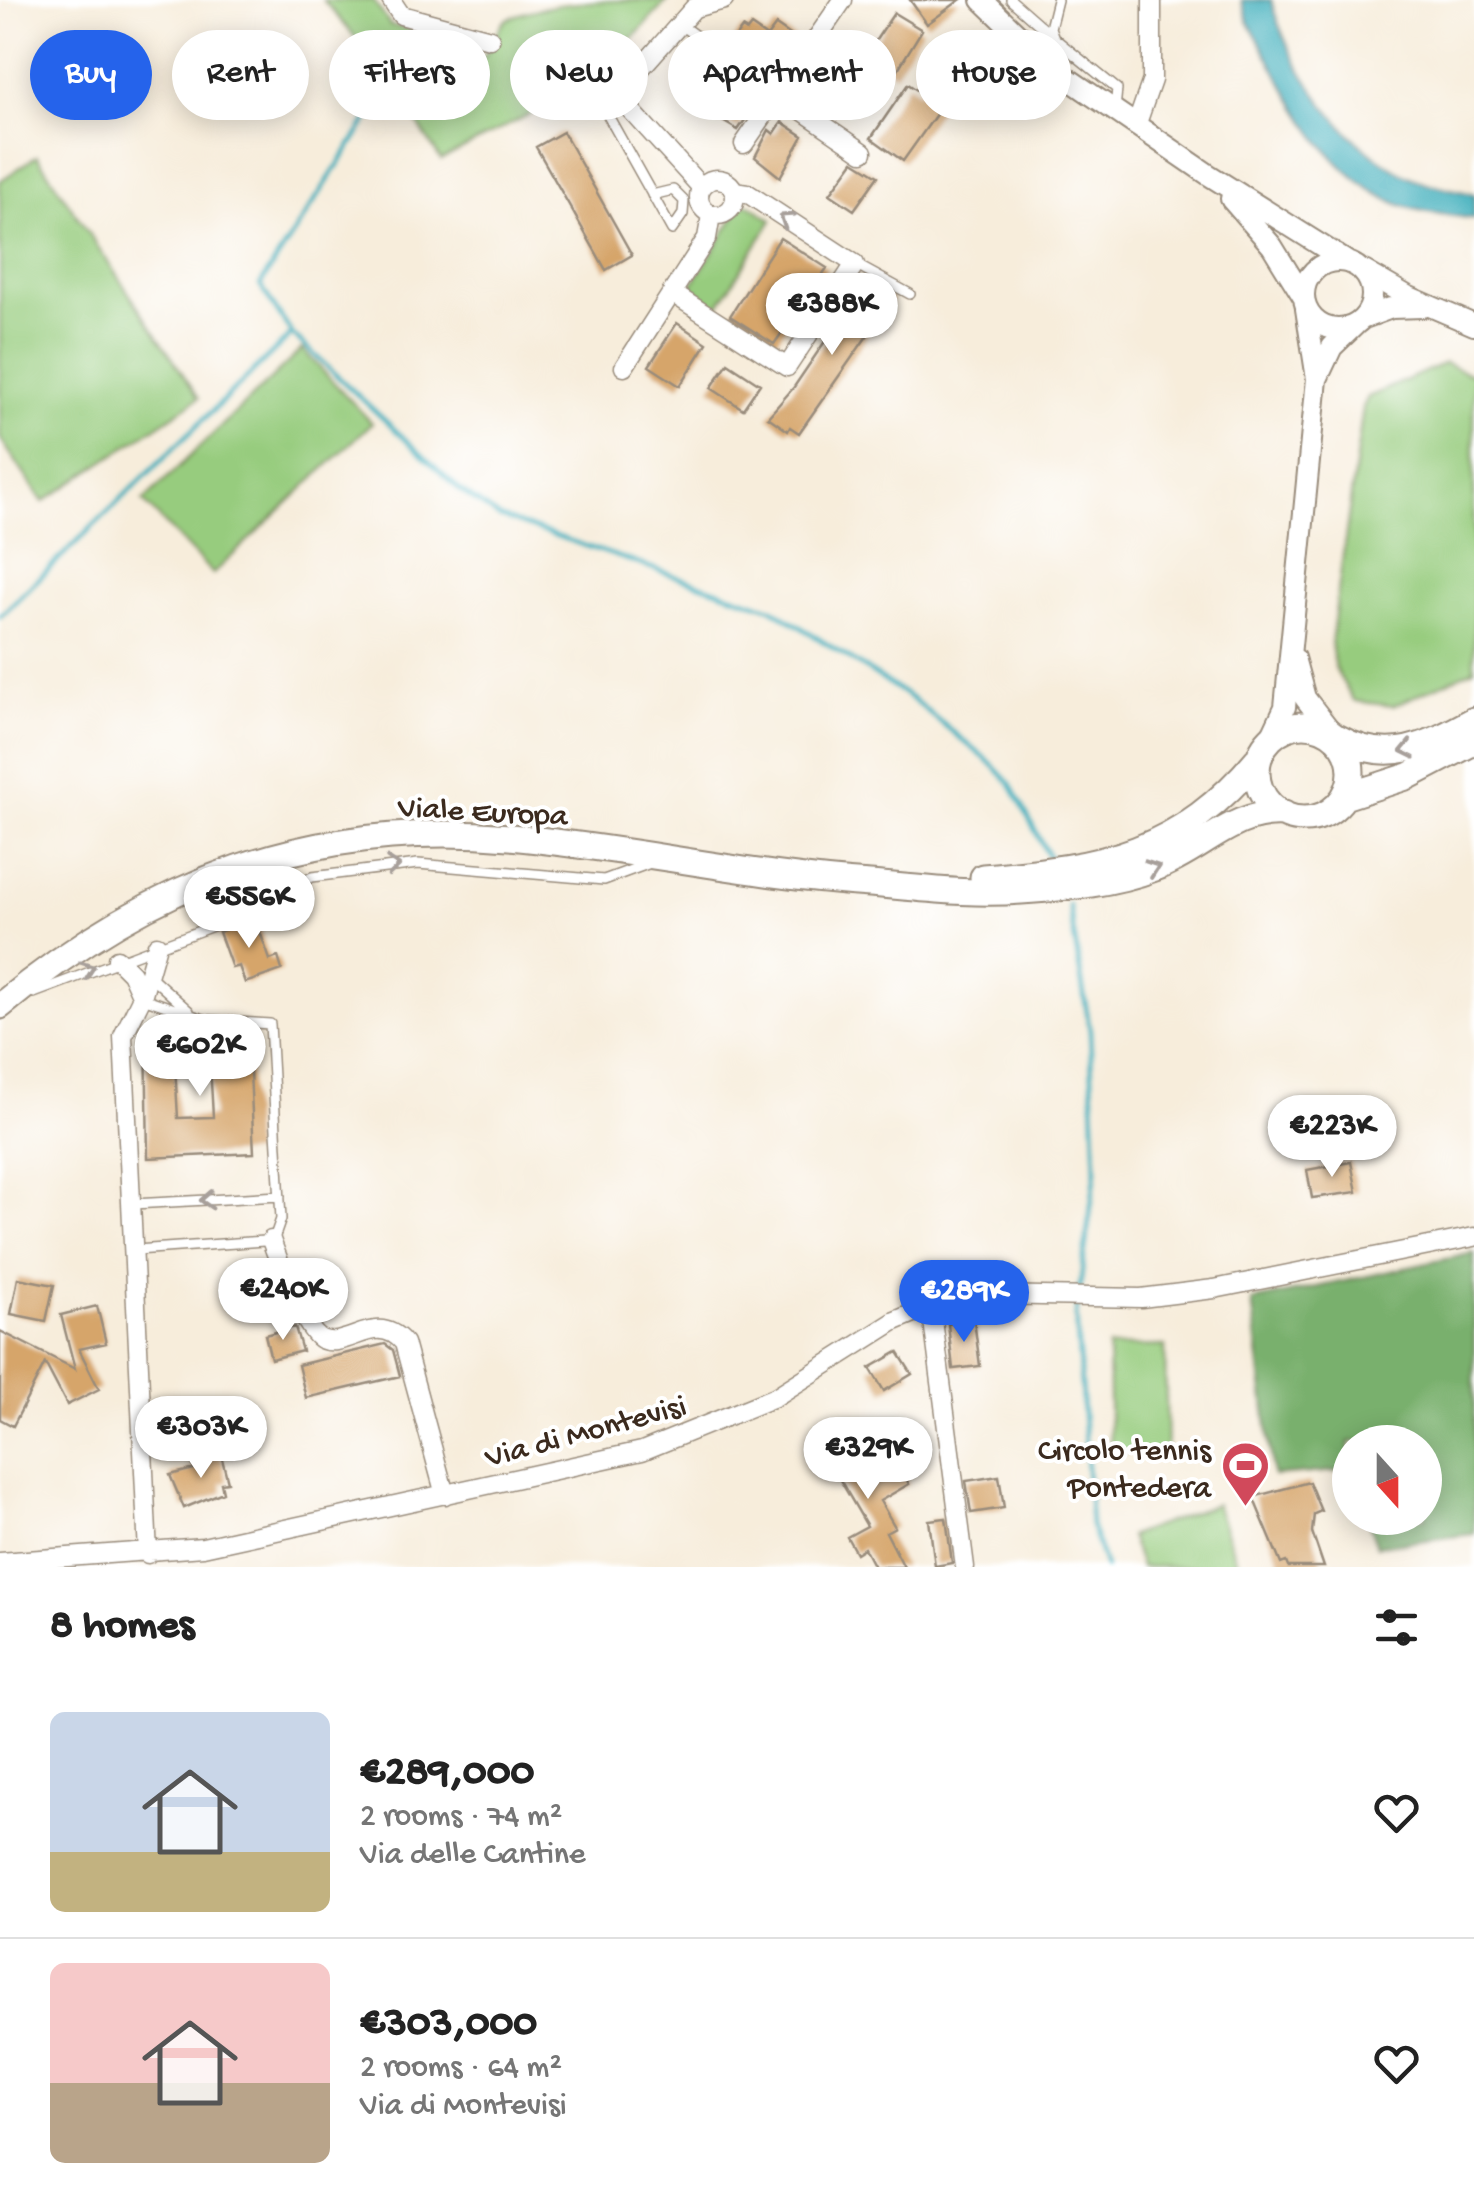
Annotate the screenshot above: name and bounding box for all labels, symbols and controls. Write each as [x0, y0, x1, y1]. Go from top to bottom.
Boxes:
chip: Buy [30, 30, 152, 120]
chip: Rent [172, 30, 309, 120]
chip: Filters [329, 30, 490, 120]
chip: New [510, 30, 648, 120]
chip: Apartment [668, 30, 896, 120]
chip: House [916, 30, 1071, 120]
one-way arrow [778, 212, 796, 231]
pin: €388K [762, 273, 902, 358]
text: €388K [788, 286, 876, 324]
one-way arrow [1399, 738, 1416, 759]
street label: Viale Europa [396, 791, 570, 837]
one-way arrow [386, 855, 402, 877]
one-way arrow [1143, 859, 1160, 880]
pin: €556K [179, 866, 319, 951]
text: €556K [206, 879, 292, 917]
one-way arrow [79, 960, 96, 981]
pin: €602K [130, 1014, 270, 1099]
text: €602K [157, 1027, 243, 1065]
pin: €223K [1262, 1095, 1402, 1180]
text: €223K [1290, 1108, 1374, 1146]
one-way arrow [198, 1189, 214, 1210]
pin: €240K [213, 1258, 353, 1343]
pin: €289K [894, 1260, 1034, 1345]
text: €240K [240, 1271, 326, 1309]
text: €289K [921, 1273, 1007, 1311]
street label: Via di Montevisi [481, 1389, 691, 1479]
pin: €303K [131, 1396, 271, 1481]
text: €303K [157, 1409, 245, 1447]
pin: €329K [798, 1417, 938, 1502]
north arrow [1332, 1425, 1442, 1535]
map controls [1332, 1425, 1442, 1535]
text: €329K [826, 1430, 911, 1468]
place label: Circolo tennis Pontedera [1038, 1434, 1212, 1509]
sports icon: Circolo tennis Pontedera [1220, 1440, 1272, 1508]
icon: filters [1369, 1600, 1424, 1655]
text: 8 homes [50, 1603, 194, 1652]
text: €289,000 [360, 1750, 534, 1799]
icon: home [130, 1752, 250, 1872]
icon: heart [1369, 1785, 1424, 1840]
text: 2 rooms · 74 m² [360, 1799, 562, 1837]
text: Via delle Cantine [360, 1837, 586, 1875]
text: €303,000 [360, 2001, 537, 2050]
icon: home [130, 2003, 250, 2123]
icon: heart [1369, 2036, 1424, 2091]
text: 2 rooms · 64 m² [360, 2050, 562, 2088]
text: Via di Montevisi [360, 2088, 567, 2126]

